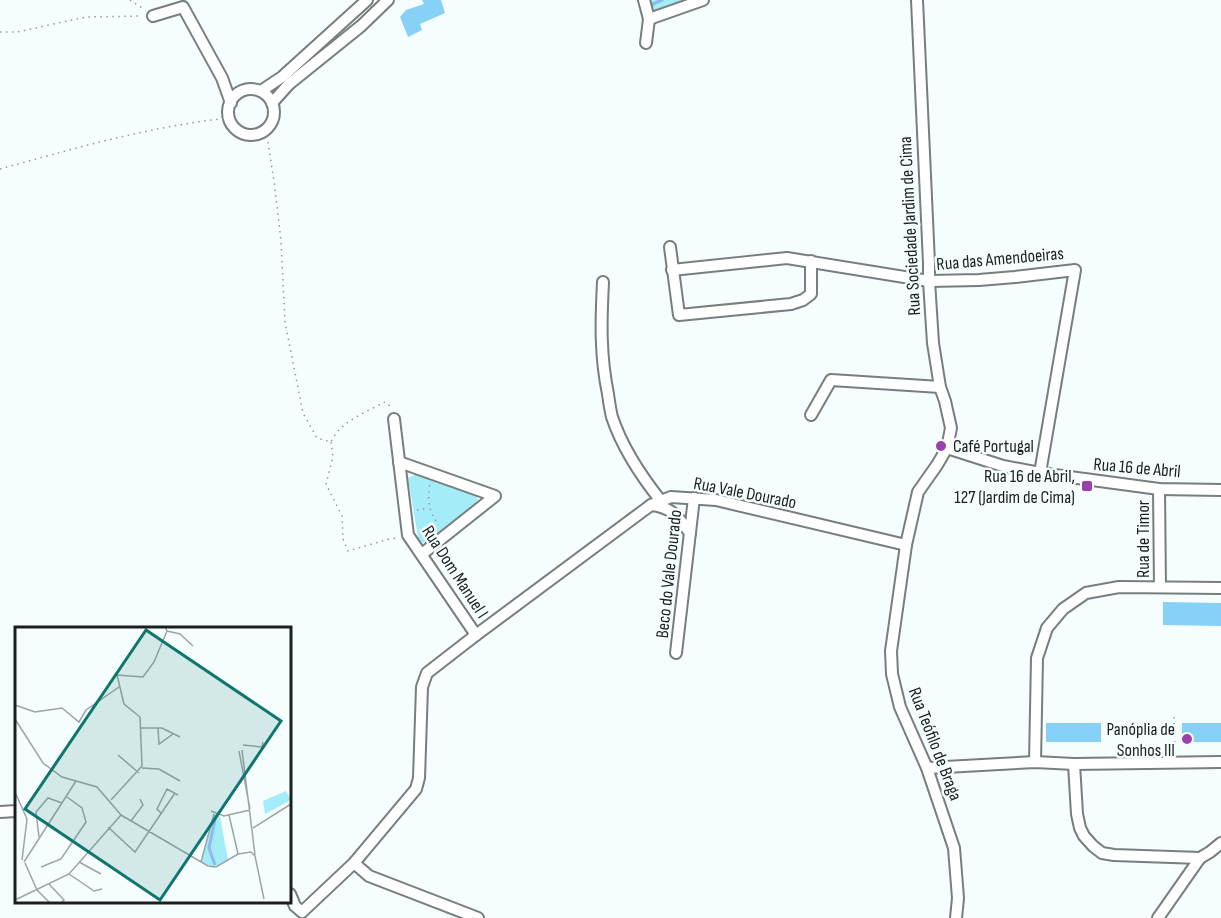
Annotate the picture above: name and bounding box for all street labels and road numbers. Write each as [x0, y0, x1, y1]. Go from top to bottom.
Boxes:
street label: Rua Sociedade Jardim de Cima [895, 136, 925, 316]
street label: Rua das Amendoeiras [935, 243, 1065, 275]
street label: Rua 16 de Abril [1092, 454, 1182, 482]
street label: Rua Vale Dourado [692, 473, 798, 513]
street label: Rua de Timor [1133, 500, 1154, 578]
street label: Beco do Vale Dourado [652, 509, 686, 639]
street label: Rua Dom Manuel I [417, 522, 493, 622]
street label: Rua Teófilo de Braga [904, 685, 966, 803]

